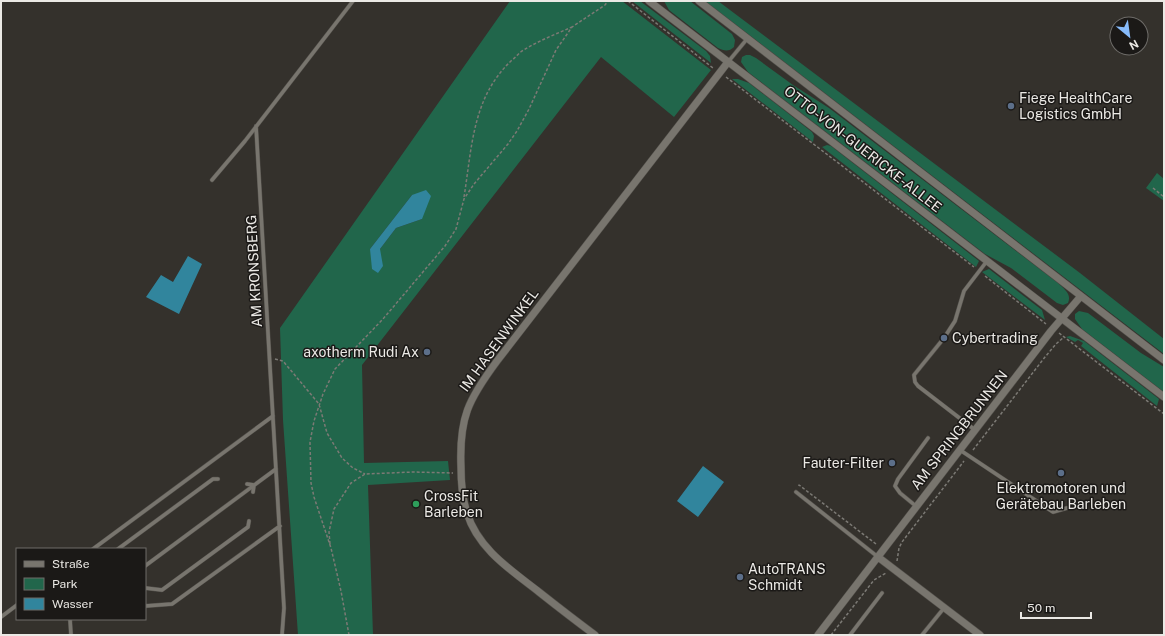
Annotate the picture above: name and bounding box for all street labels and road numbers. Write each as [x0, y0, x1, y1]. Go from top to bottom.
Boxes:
street label: OTTO-VON-GUERICKE-ALLEE [781, 83, 945, 215]
street label: AM KRONSBERG [243, 214, 265, 328]
street label: IM HASENWINKEL [456, 285, 542, 395]
street label: AM SPRINGBRUNNEN [907, 367, 1011, 493]

